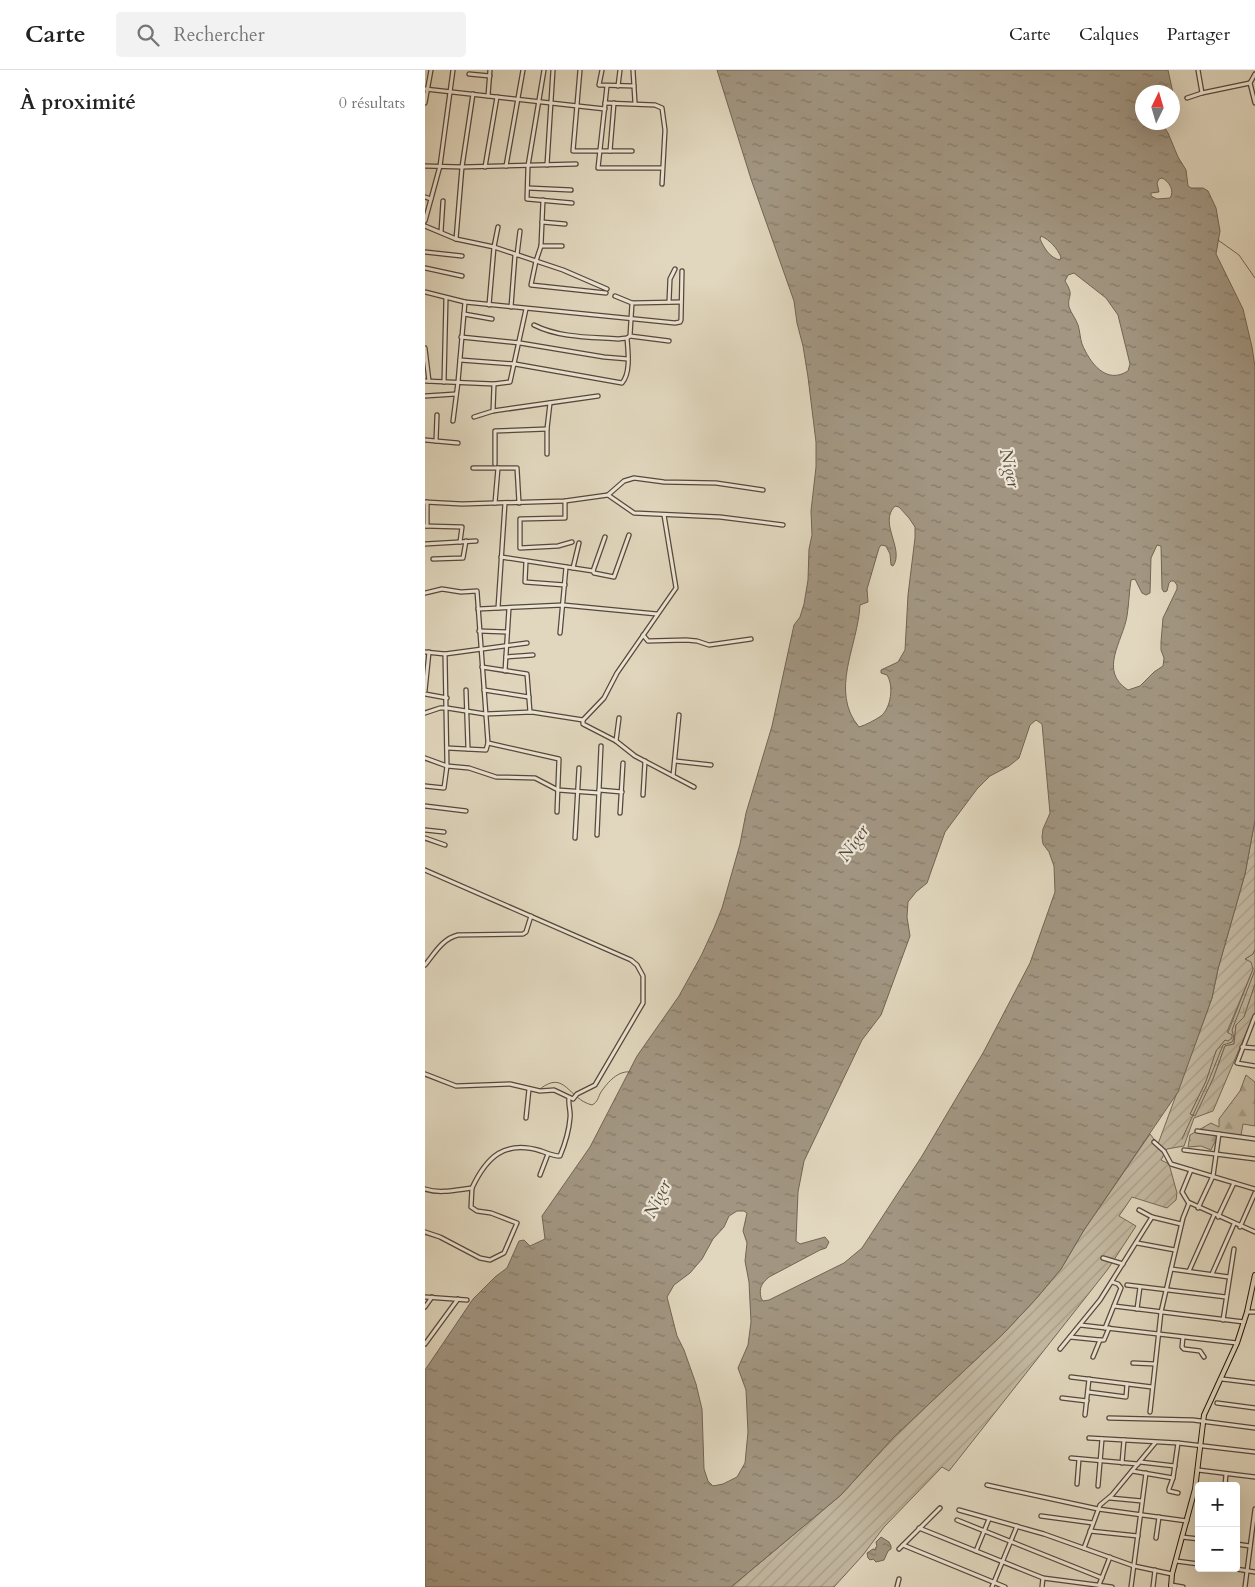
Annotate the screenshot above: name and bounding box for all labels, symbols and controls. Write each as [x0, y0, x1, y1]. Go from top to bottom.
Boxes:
search box [116, 12, 466, 57]
text: Carte [25, 18, 86, 51]
icon: search [134, 21, 162, 49]
text: Rechercher [174, 22, 265, 48]
text: Carte [1009, 22, 1051, 47]
text: Calques [1079, 22, 1139, 47]
text: Partager [1167, 22, 1230, 47]
north arrow [1135, 85, 1180, 130]
text: À proximité [20, 88, 136, 117]
text: 0 résultats [339, 92, 405, 114]
water label: Niger [993, 446, 1026, 491]
water label: Niger [832, 819, 876, 867]
water label: Niger [638, 1175, 678, 1223]
map controls [1195, 1482, 1240, 1572]
button: + [1195, 1482, 1240, 1527]
button: − [1195, 1527, 1240, 1572]

